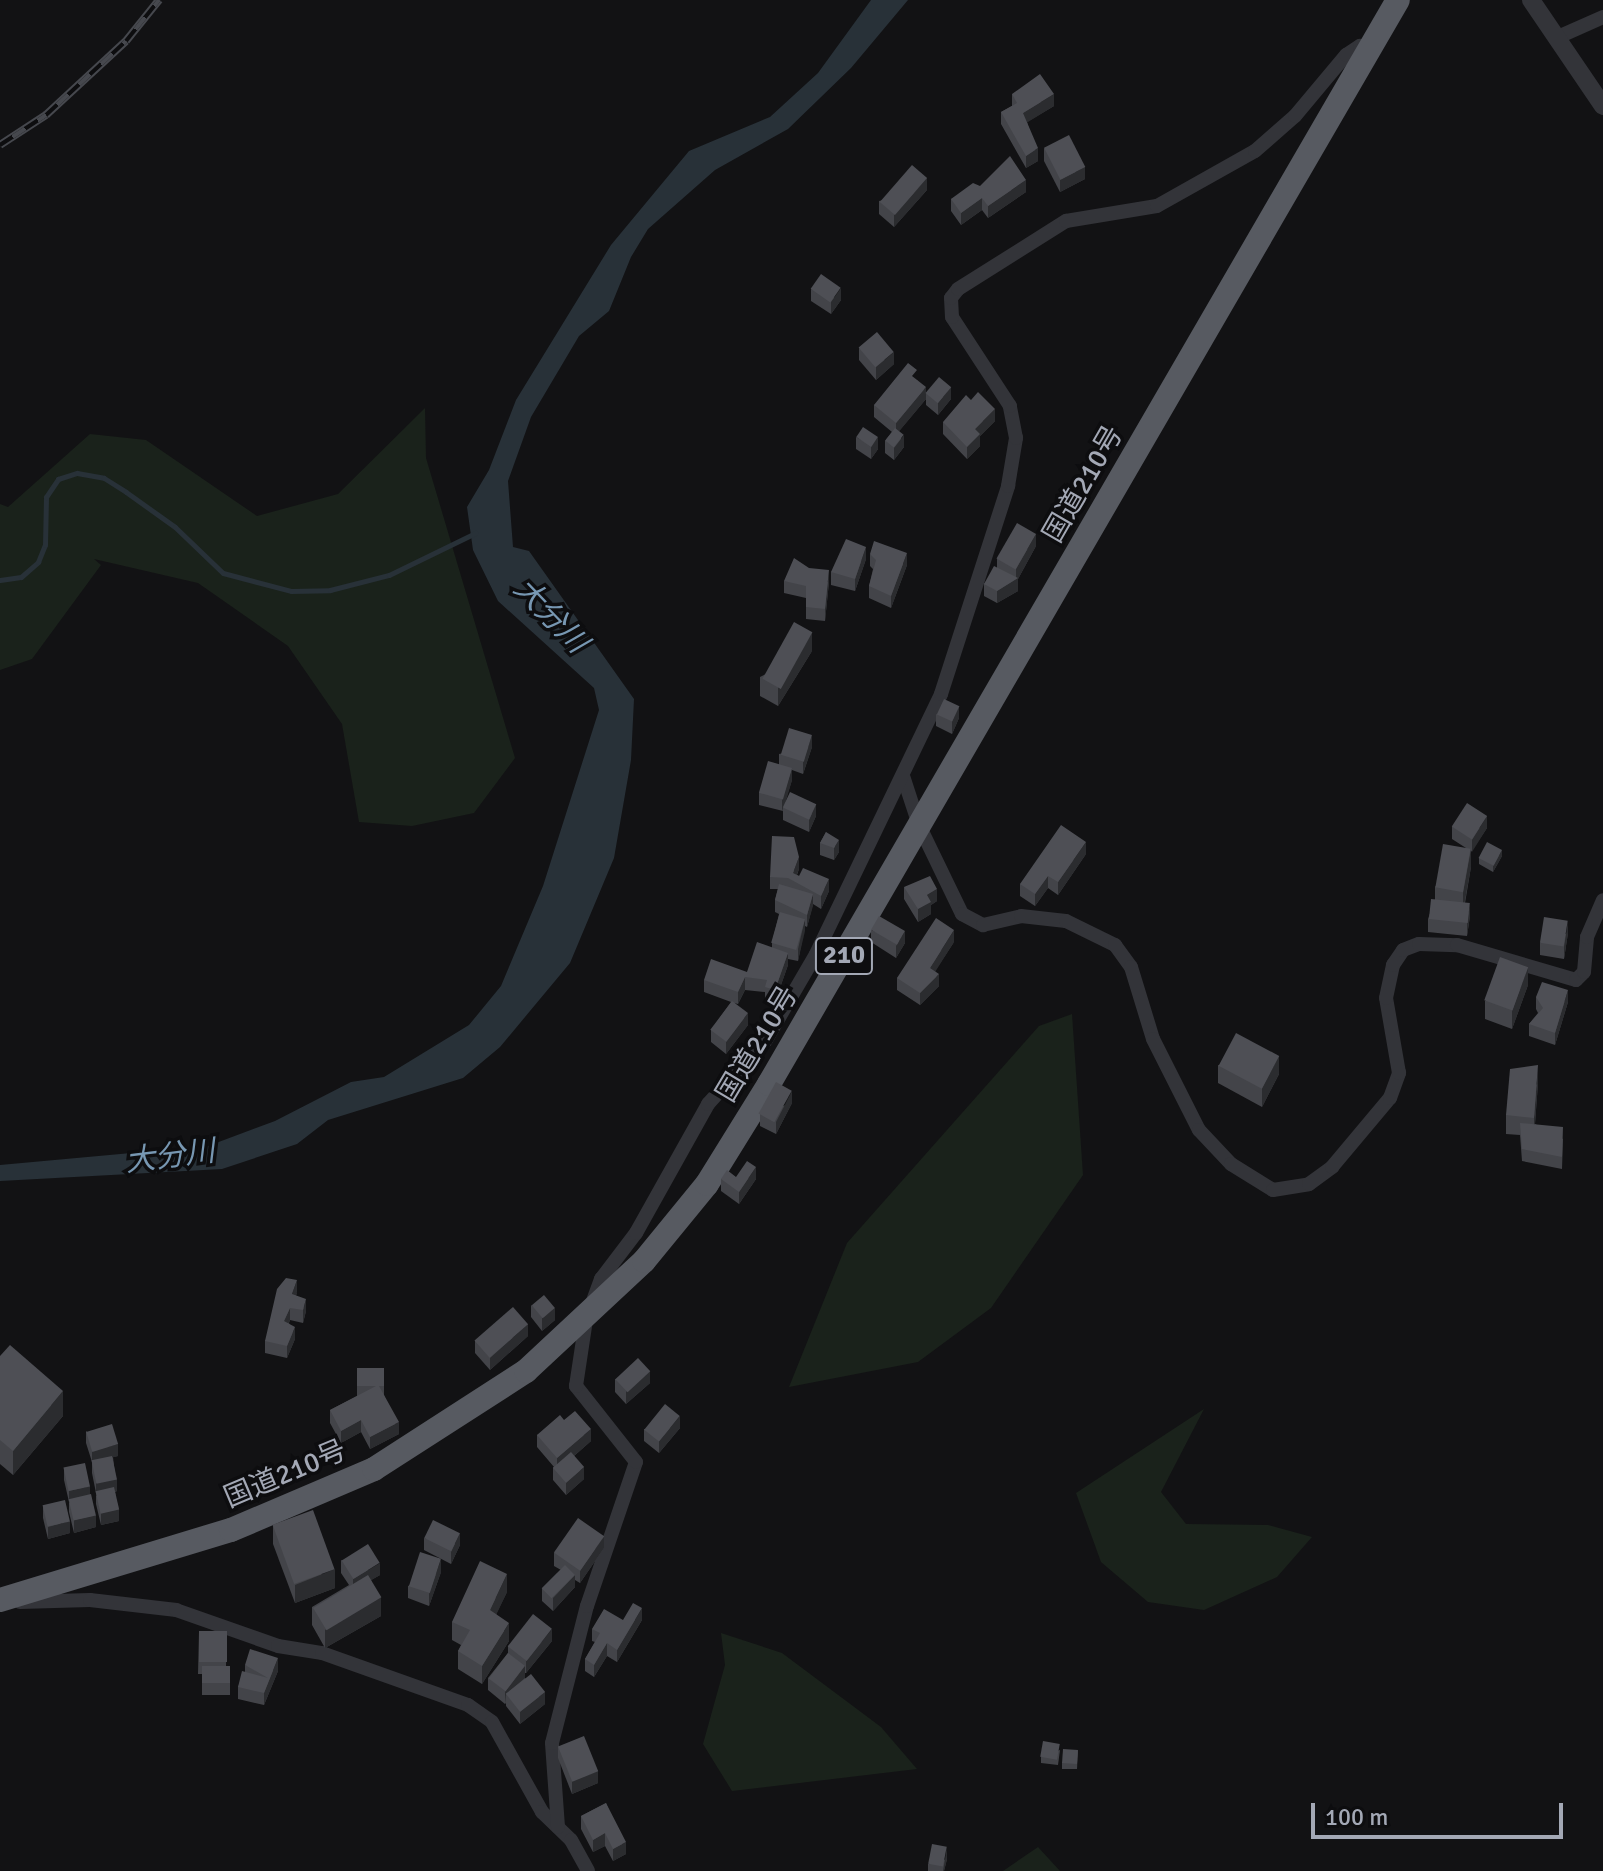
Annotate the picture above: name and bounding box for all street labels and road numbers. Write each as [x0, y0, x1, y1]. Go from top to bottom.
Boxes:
street label: 国道210号 [1036, 420, 1130, 548]
road number: 210 [814, 934, 874, 978]
street label: 国道210号 [709, 980, 805, 1108]
street label: 国道210号 [219, 1433, 351, 1515]

